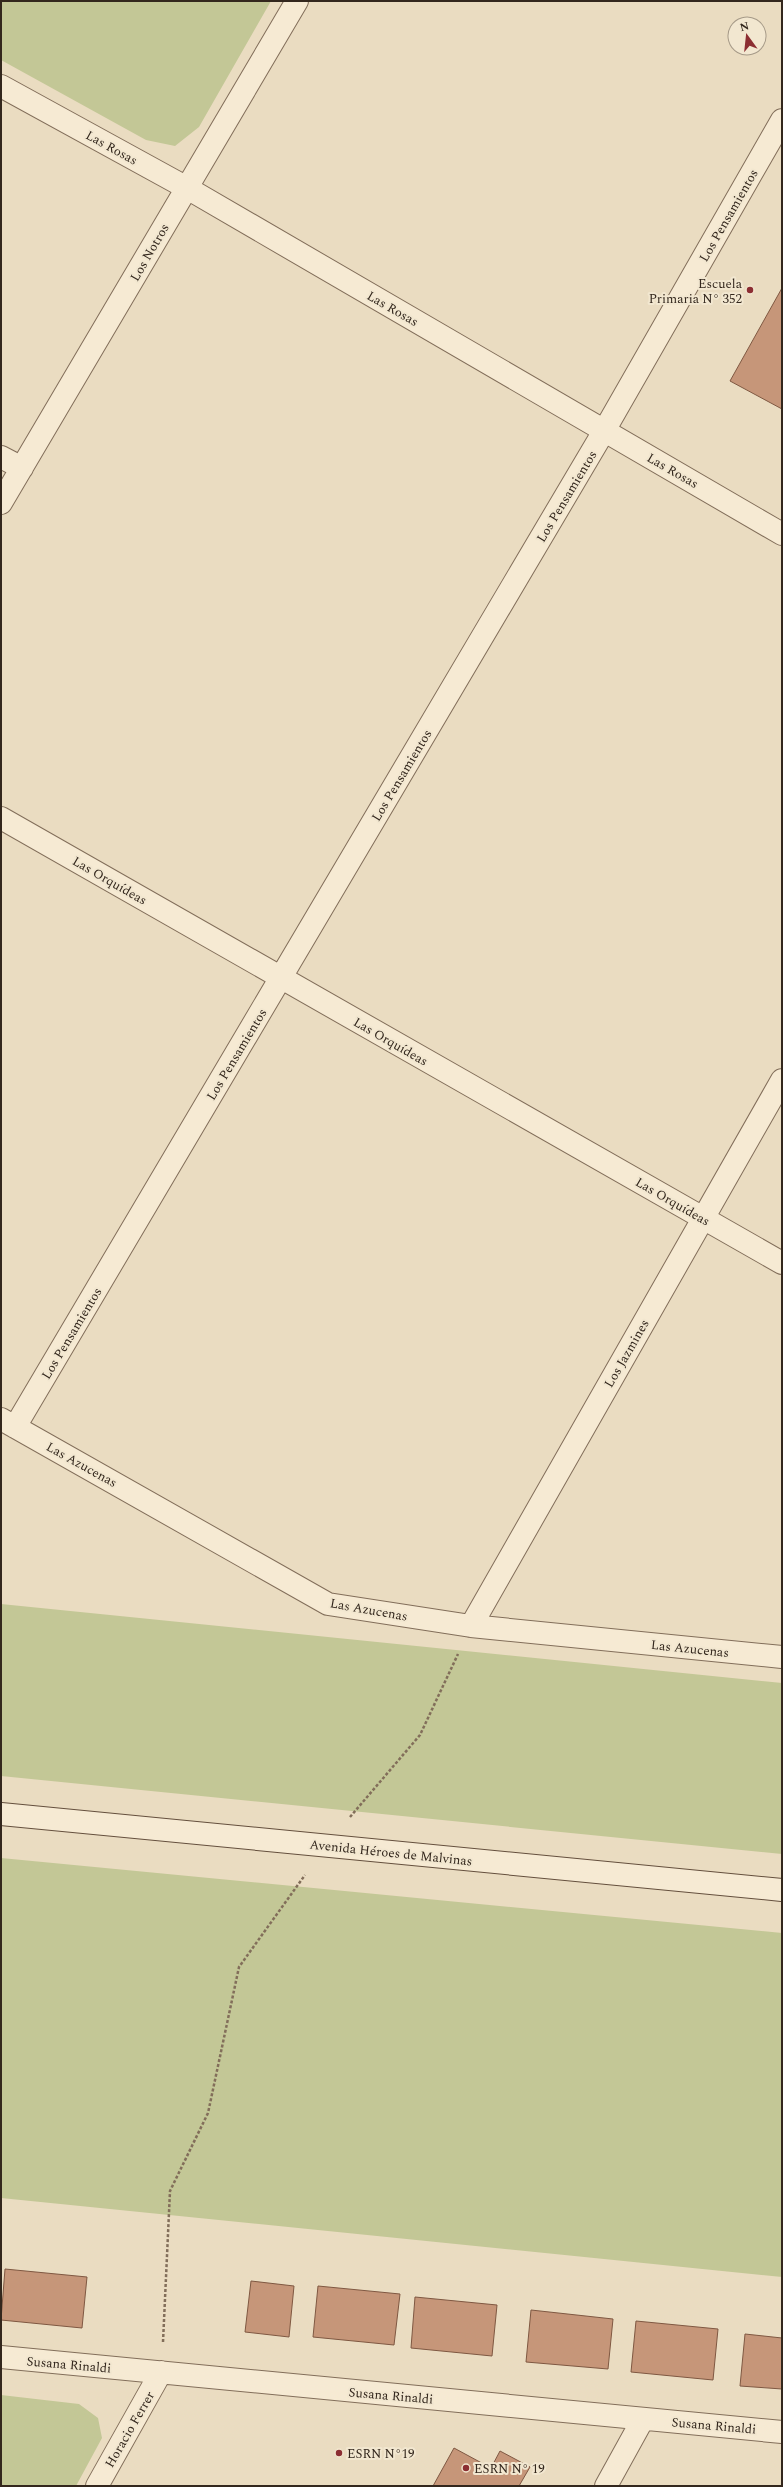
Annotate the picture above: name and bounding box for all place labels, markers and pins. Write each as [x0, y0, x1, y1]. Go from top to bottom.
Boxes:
place label: Escuela Primaria N° 352 [649, 274, 743, 309]
marker: Escuela Primaria N° 352 [745, 285, 755, 295]
place label: ESRN N°19 [347, 2444, 415, 2464]
marker: ESRN N°19 [334, 2448, 344, 2458]
place label: ESRN N° 19 [474, 2459, 545, 2479]
marker: ESRN N° 19 [461, 2463, 471, 2473]

